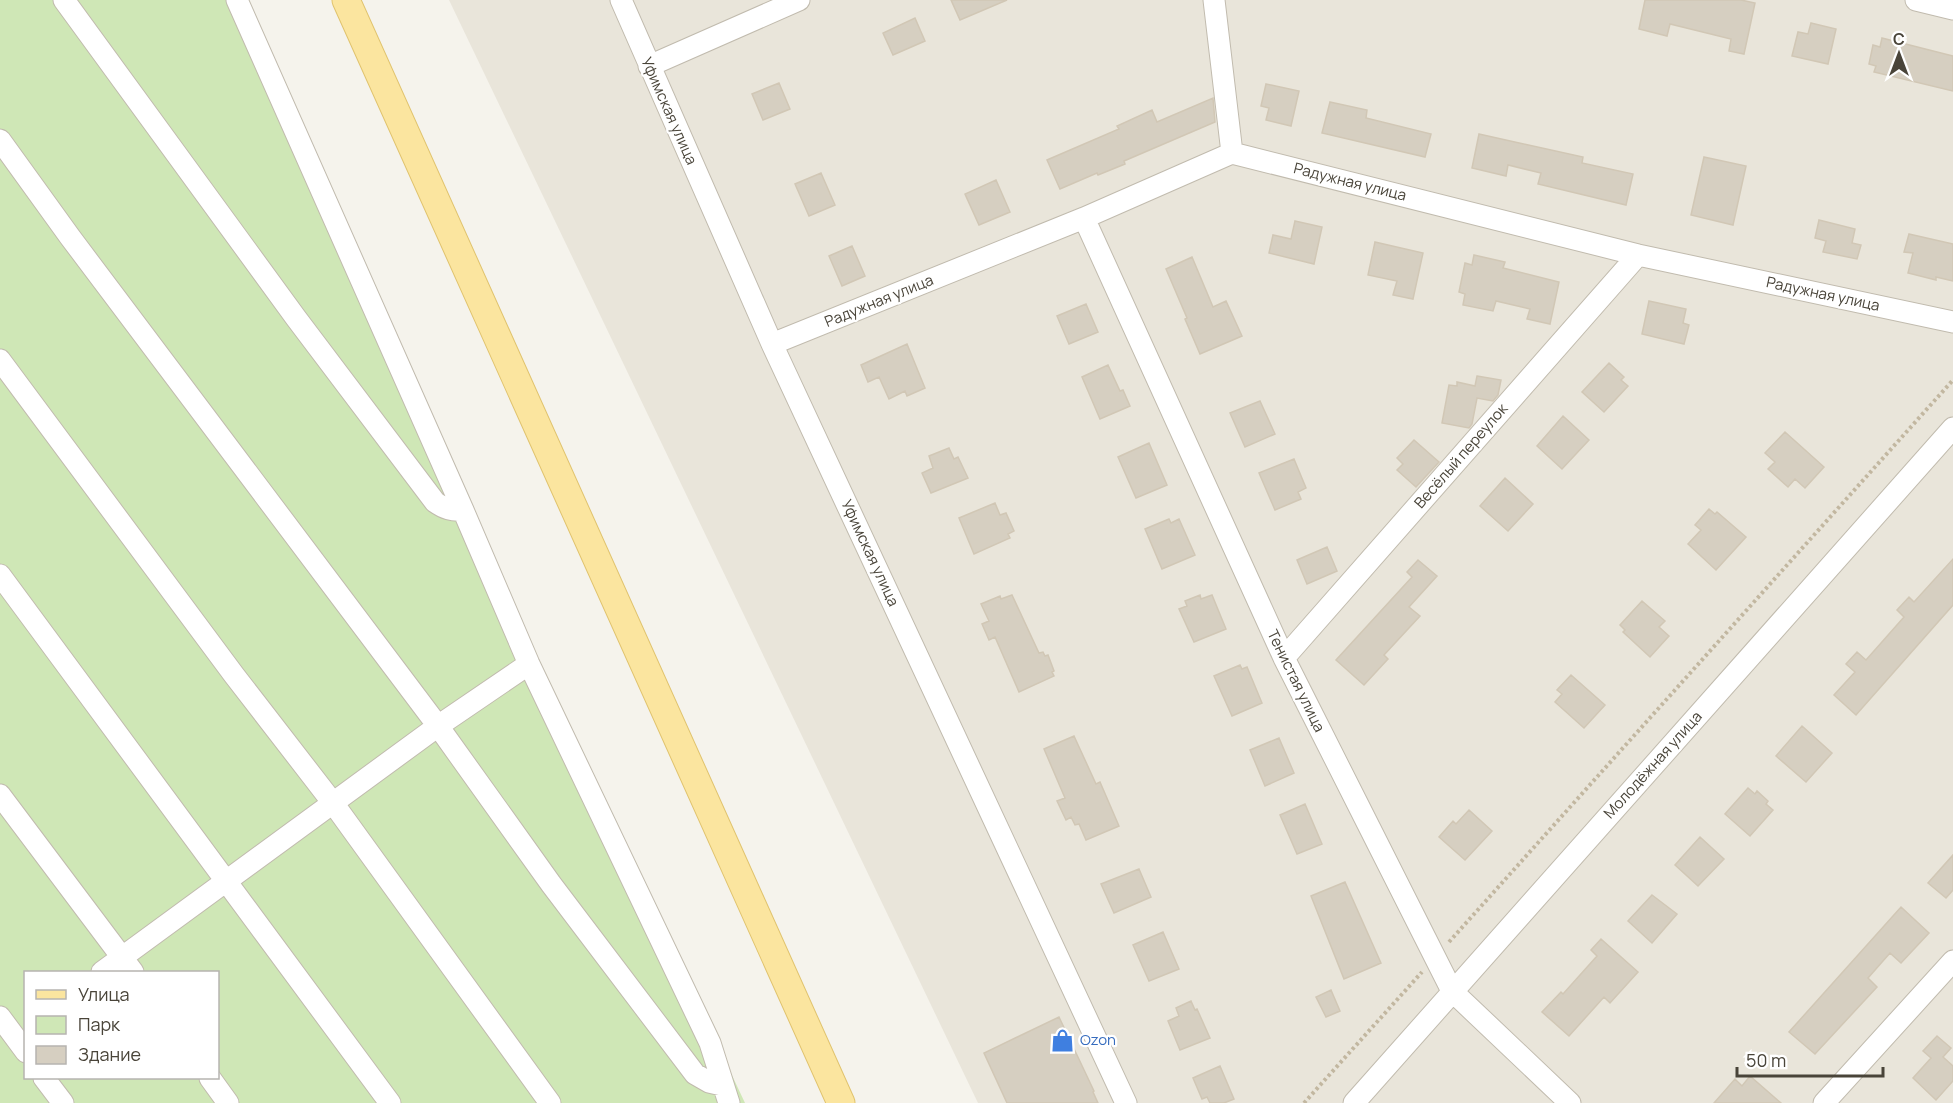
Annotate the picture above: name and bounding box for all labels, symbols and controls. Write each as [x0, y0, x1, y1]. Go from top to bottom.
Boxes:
north arrow [1869, 24, 1929, 84]
text: С [1893, 28, 1905, 50]
street label: Уфимская улица [636, 54, 703, 168]
street label: Радужная улица [1291, 157, 1409, 206]
street label: Радужная улица [821, 269, 936, 332]
street label: Радужная улица [1764, 271, 1882, 316]
street label: Весёлый переулок [1409, 398, 1512, 513]
street label: Уфимская улица [837, 496, 904, 610]
street label: Тенистая улица [1263, 626, 1330, 735]
street label: Молодёжная улица [1599, 706, 1707, 823]
legend [24, 971, 219, 1079]
text: Улица [78, 982, 130, 1006]
text: Парк [78, 1012, 121, 1036]
shop icon: Ozon [1049, 1027, 1075, 1053]
place label: Ozon [1080, 1029, 1116, 1050]
scale bar [1737, 1040, 1882, 1078]
text: Здание [78, 1042, 141, 1066]
text: 50 m [1746, 1048, 1786, 1072]

